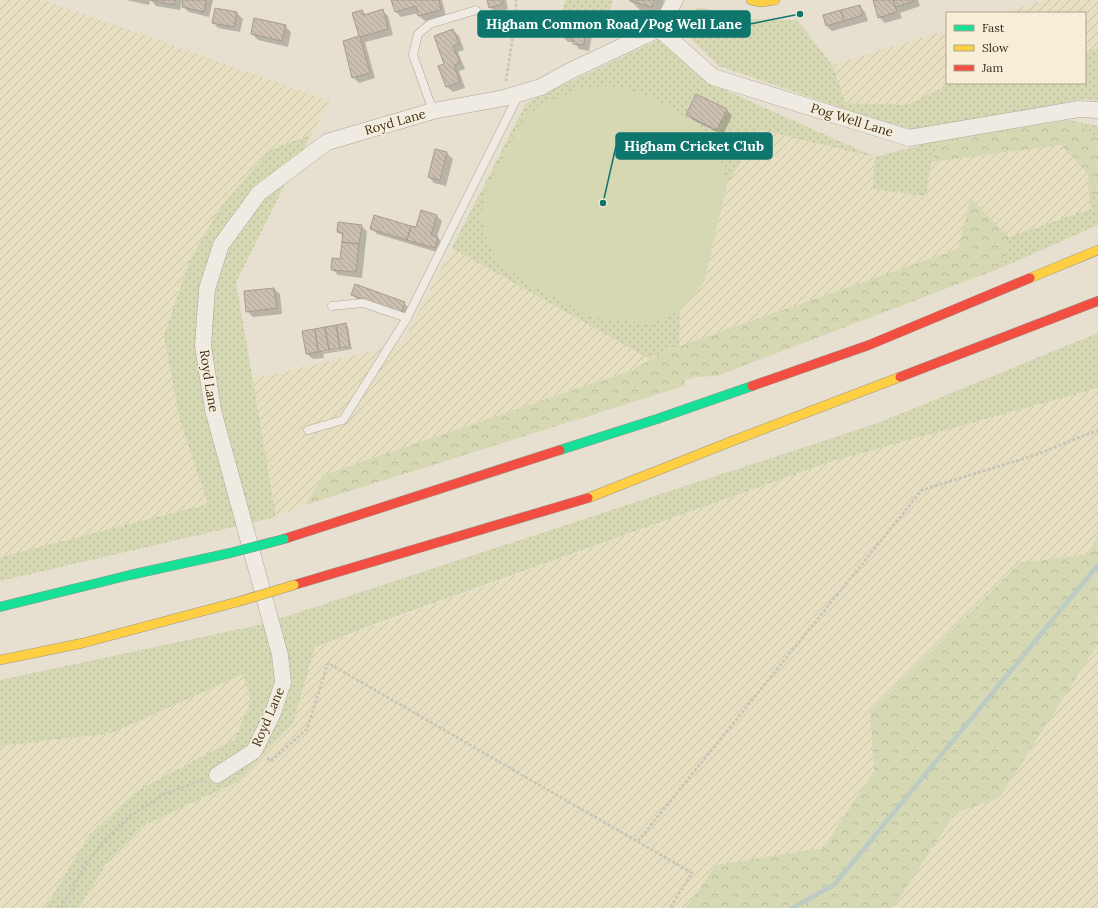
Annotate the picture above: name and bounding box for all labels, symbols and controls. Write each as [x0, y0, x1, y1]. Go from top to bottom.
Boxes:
callout: Higham Common Road/Pog Well Lane [478, 11, 750, 37]
legend [946, 12, 1086, 84]
text: Higham Common Road/Pog Well Lane [486, 15, 742, 33]
text: Fast [982, 20, 1005, 35]
text: Slow [982, 40, 1009, 55]
text: Jam [981, 60, 1003, 75]
street label: Pog Well Lane [809, 99, 895, 141]
street label: Royd Lane [362, 105, 428, 139]
callout: Higham Cricket Club [616, 133, 772, 159]
text: Higham Cricket Club [624, 137, 764, 155]
street label: Royd Lane [196, 349, 222, 413]
street label: Royd Lane [248, 685, 288, 749]

